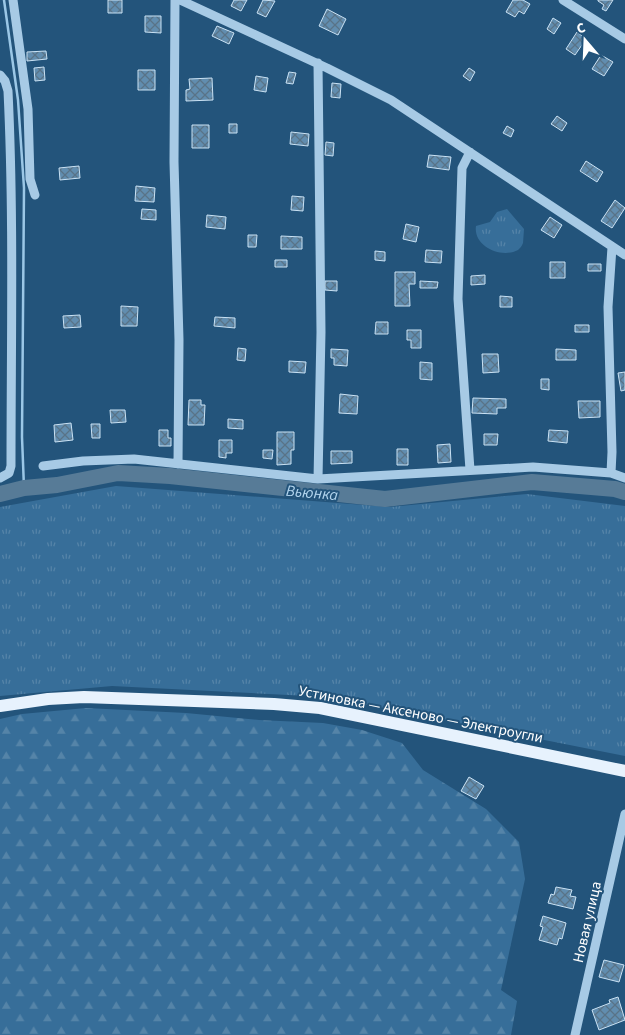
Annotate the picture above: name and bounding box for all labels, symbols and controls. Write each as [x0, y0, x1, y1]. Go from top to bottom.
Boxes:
north arrow [560, 15, 610, 65]
text: С [574, 18, 588, 39]
water label: Вьюнка [285, 480, 339, 506]
street label: Устиновка — Аксеново — Электроугли [297, 680, 545, 749]
street label: Новая улица [568, 879, 607, 965]

